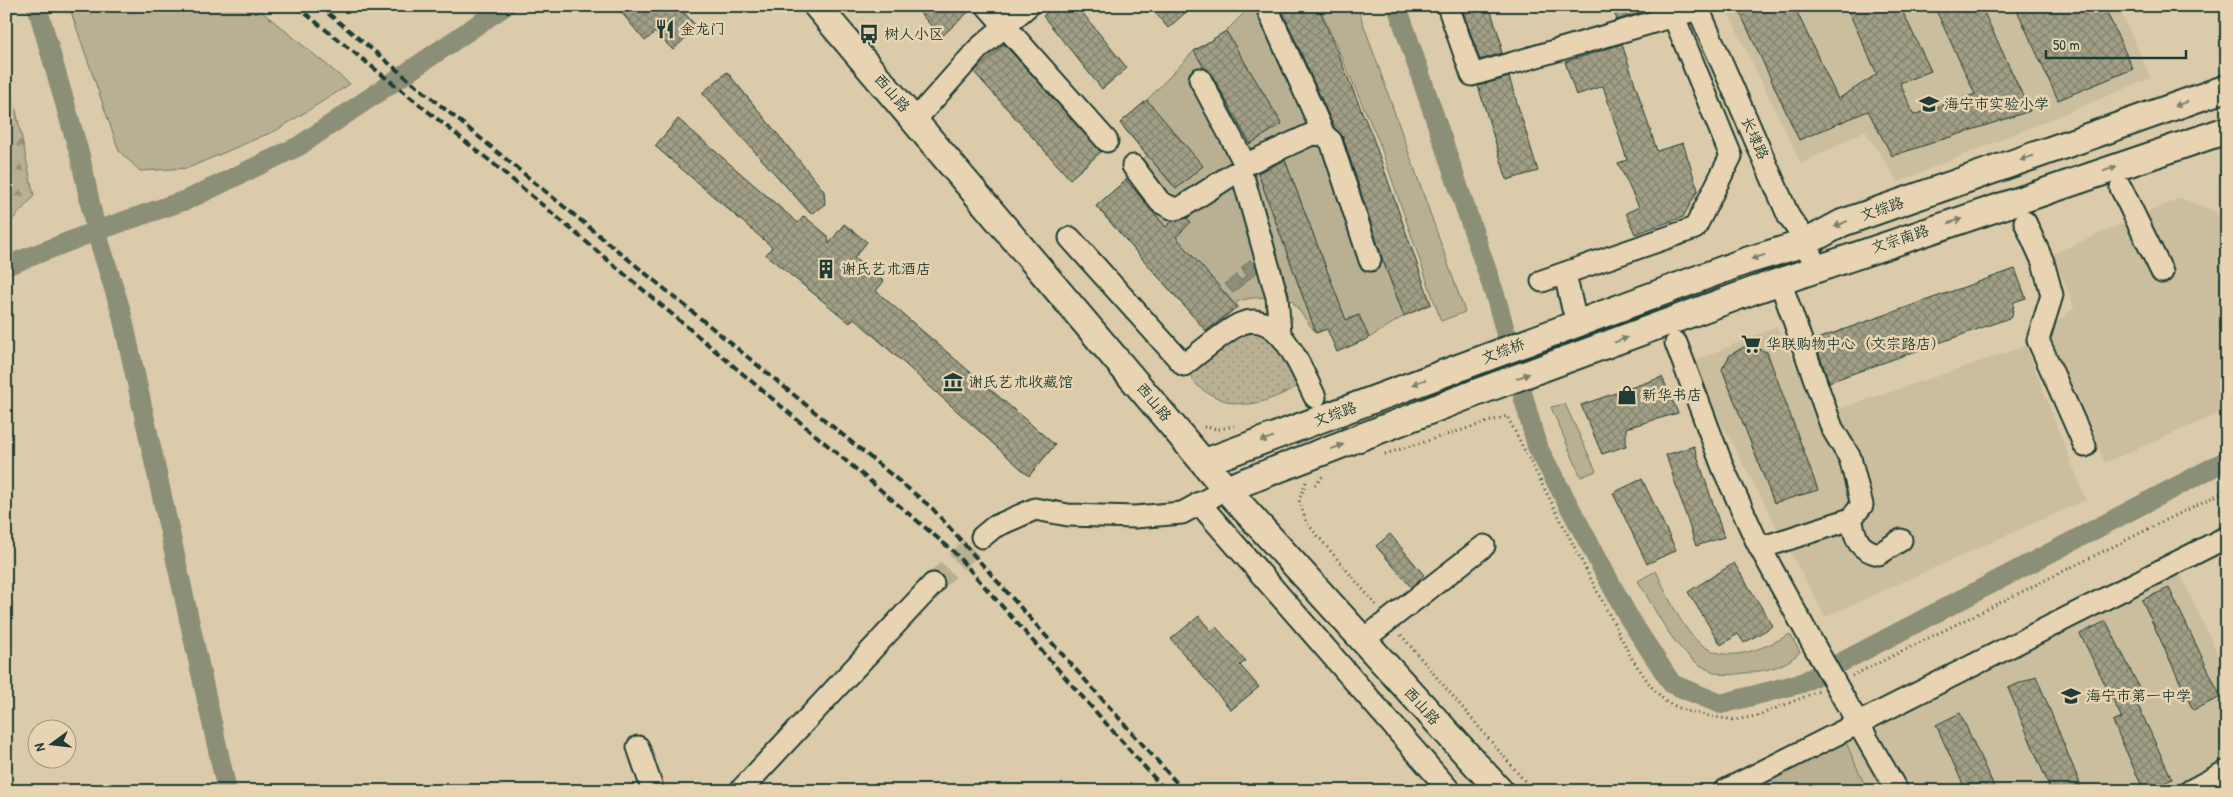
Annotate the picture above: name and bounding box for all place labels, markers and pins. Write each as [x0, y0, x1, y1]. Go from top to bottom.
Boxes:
restaurant icon: 金龙门 [654, 18, 676, 40]
place label: 金龙门 [680, 18, 725, 39]
bus stop icon: 树人小区 [858, 23, 880, 45]
place label: 树人小区 [884, 23, 944, 44]
school or university icon: 海宁市实验小学 [1918, 93, 1940, 115]
place label: 海宁市实验小学 [1944, 93, 2049, 114]
building icon: 谢氏艺术酒店 [815, 258, 837, 280]
place label: 谢氏艺术酒店 [841, 258, 931, 279]
supermarket icon: 华联购物中心（文宗路店） [1740, 333, 1762, 355]
place label: 华联购物中心（文宗路店） [1766, 333, 1946, 354]
museum icon: 谢氏艺术收藏馆 [942, 371, 964, 393]
place label: 谢氏艺术收藏馆 [968, 371, 1073, 392]
shop icon: 新华书店 [1616, 384, 1638, 406]
place label: 新华书店 [1642, 384, 1702, 405]
school or university icon: 海宁市第一中学 [2060, 685, 2082, 707]
place label: 海宁市第一中学 [2086, 685, 2191, 706]

